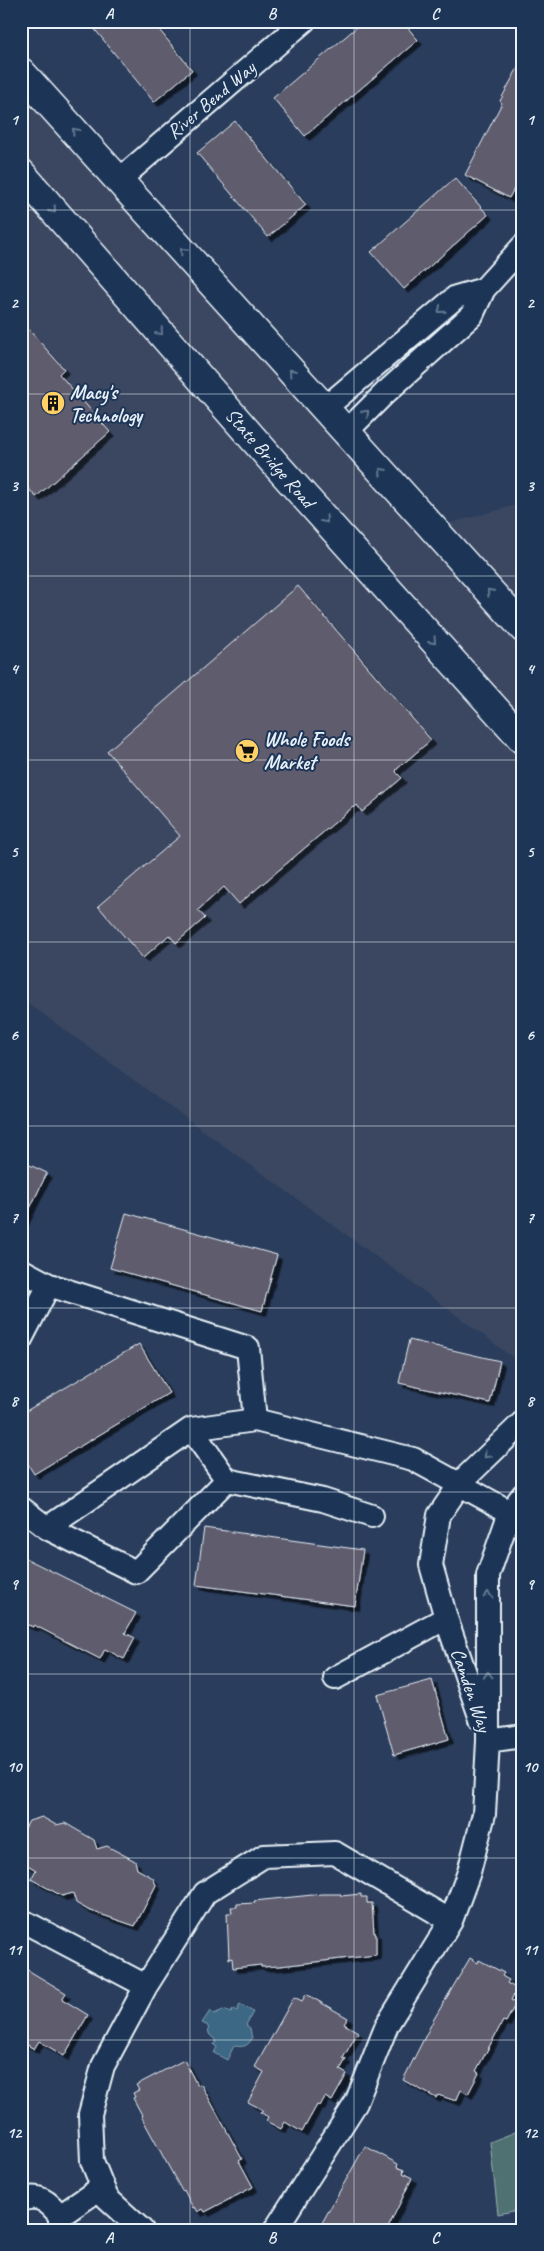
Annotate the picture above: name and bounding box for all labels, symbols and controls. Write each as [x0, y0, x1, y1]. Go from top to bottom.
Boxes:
text: A [105, 4, 115, 24]
text: B [268, 4, 278, 24]
text: C [431, 4, 441, 24]
street label: River Bend Way [162, 55, 261, 144]
text: 1 [10, 110, 19, 130]
text: 1 [526, 110, 535, 130]
one-way arrow [71, 127, 80, 136]
one-way arrow [48, 204, 57, 213]
one-way arrow [180, 248, 189, 257]
text: 2 [10, 293, 19, 313]
text: 2 [526, 293, 535, 313]
one-way arrow [437, 304, 446, 313]
one-way arrow [154, 327, 163, 336]
one-way arrow [289, 368, 298, 377]
place label: Macy's Technology [70, 380, 144, 428]
building icon: Macy's Technology [40, 390, 66, 416]
street label: State Bridge Road [220, 403, 322, 516]
one-way arrow [360, 409, 369, 418]
one-way arrow [378, 468, 387, 477]
text: 3 [10, 476, 19, 496]
text: 3 [526, 476, 535, 496]
one-way arrow [319, 514, 328, 523]
one-way arrow [487, 589, 496, 598]
one-way arrow [428, 636, 437, 645]
text: 4 [10, 659, 19, 679]
text: 4 [526, 659, 535, 679]
place label: Whole Foods Market [264, 727, 351, 775]
supermarket icon: Whole Foods Market [234, 738, 260, 764]
text: 5 [11, 842, 20, 862]
text: 5 [527, 842, 536, 862]
text: 6 [10, 1025, 19, 1045]
text: 6 [526, 1025, 535, 1045]
text: 7 [10, 1208, 19, 1228]
text: 7 [526, 1208, 535, 1228]
text: 8 [10, 1391, 19, 1411]
text: 8 [526, 1391, 535, 1411]
one-way arrow [484, 1449, 493, 1458]
text: 9 [10, 1574, 19, 1594]
text: 9 [526, 1574, 535, 1594]
one-way arrow [483, 1591, 493, 1598]
street label: Camden Way [445, 1645, 498, 1737]
one-way arrow [483, 1671, 493, 1678]
text: 10 [7, 1757, 23, 1777]
text: 10 [523, 1757, 539, 1777]
text: 11 [7, 1940, 23, 1960]
text: 11 [523, 1940, 539, 1960]
text: 12 [7, 2123, 23, 2143]
text: 12 [523, 2123, 539, 2143]
text: A [105, 2228, 115, 2248]
text: B [268, 2228, 278, 2248]
text: C [431, 2228, 441, 2248]

